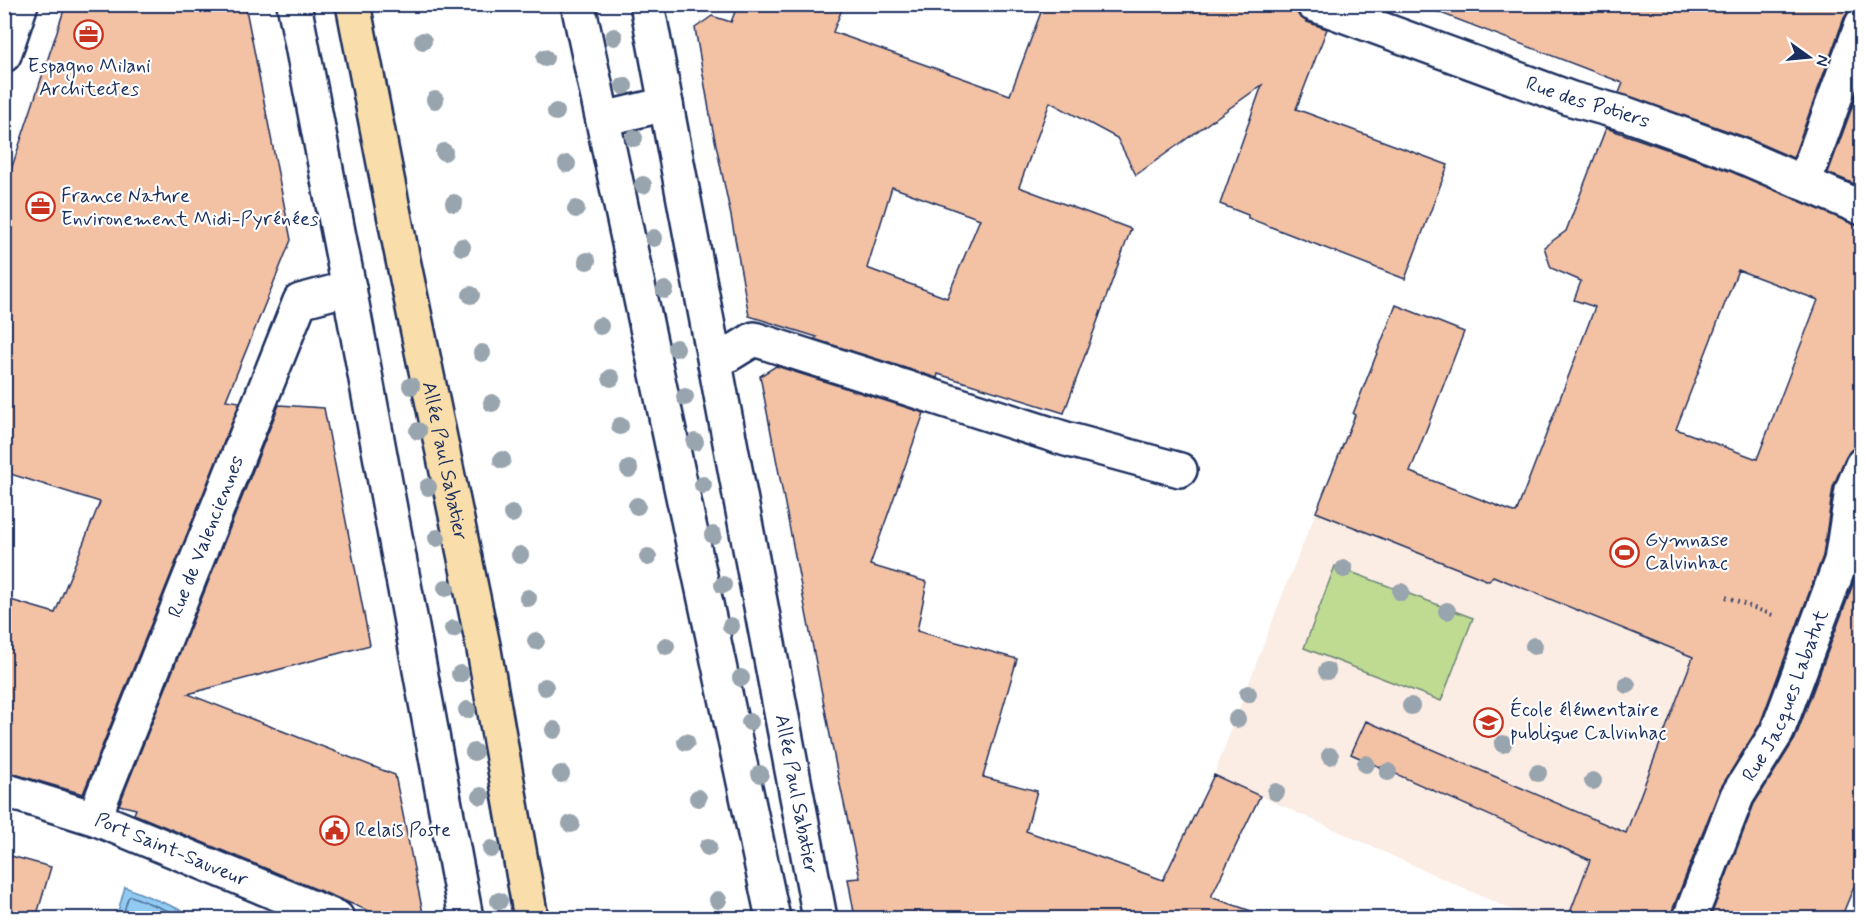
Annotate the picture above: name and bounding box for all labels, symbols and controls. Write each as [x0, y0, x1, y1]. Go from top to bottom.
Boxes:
office icon: Espagno Milani Architectes [73, 19, 105, 51]
north arrow [1779, 27, 1839, 87]
place label: Espagno Milani Architectes [27, 53, 151, 103]
text: N [1811, 53, 1834, 68]
street label: Rue des Potiers [1522, 70, 1654, 135]
place label: France Nature Environement Midi-Pyrénées [61, 183, 319, 233]
office icon: France Nature Environement Midi-Pyrénées [24, 191, 56, 223]
street label: Allée Paul Sabatier [415, 379, 474, 543]
street label: Rue de Valenciennes [162, 451, 251, 622]
place label: Gymnase Calvinhac [1645, 527, 1728, 577]
sports icon: Gymnase Calvinhac [1608, 536, 1640, 568]
street label: Rue Jacques Labatut [1736, 606, 1835, 787]
place label: École élémentaire publique Calvinhac [1510, 697, 1666, 747]
school or university icon: École élémentaire publique Calvinhac [1473, 706, 1505, 738]
street label: Allée Paul Sabatier [768, 712, 825, 876]
street label: Port Saint-Sauveur [91, 806, 253, 894]
public building icon: Relais Poste [318, 814, 350, 846]
place label: Relais Poste [355, 817, 451, 844]

